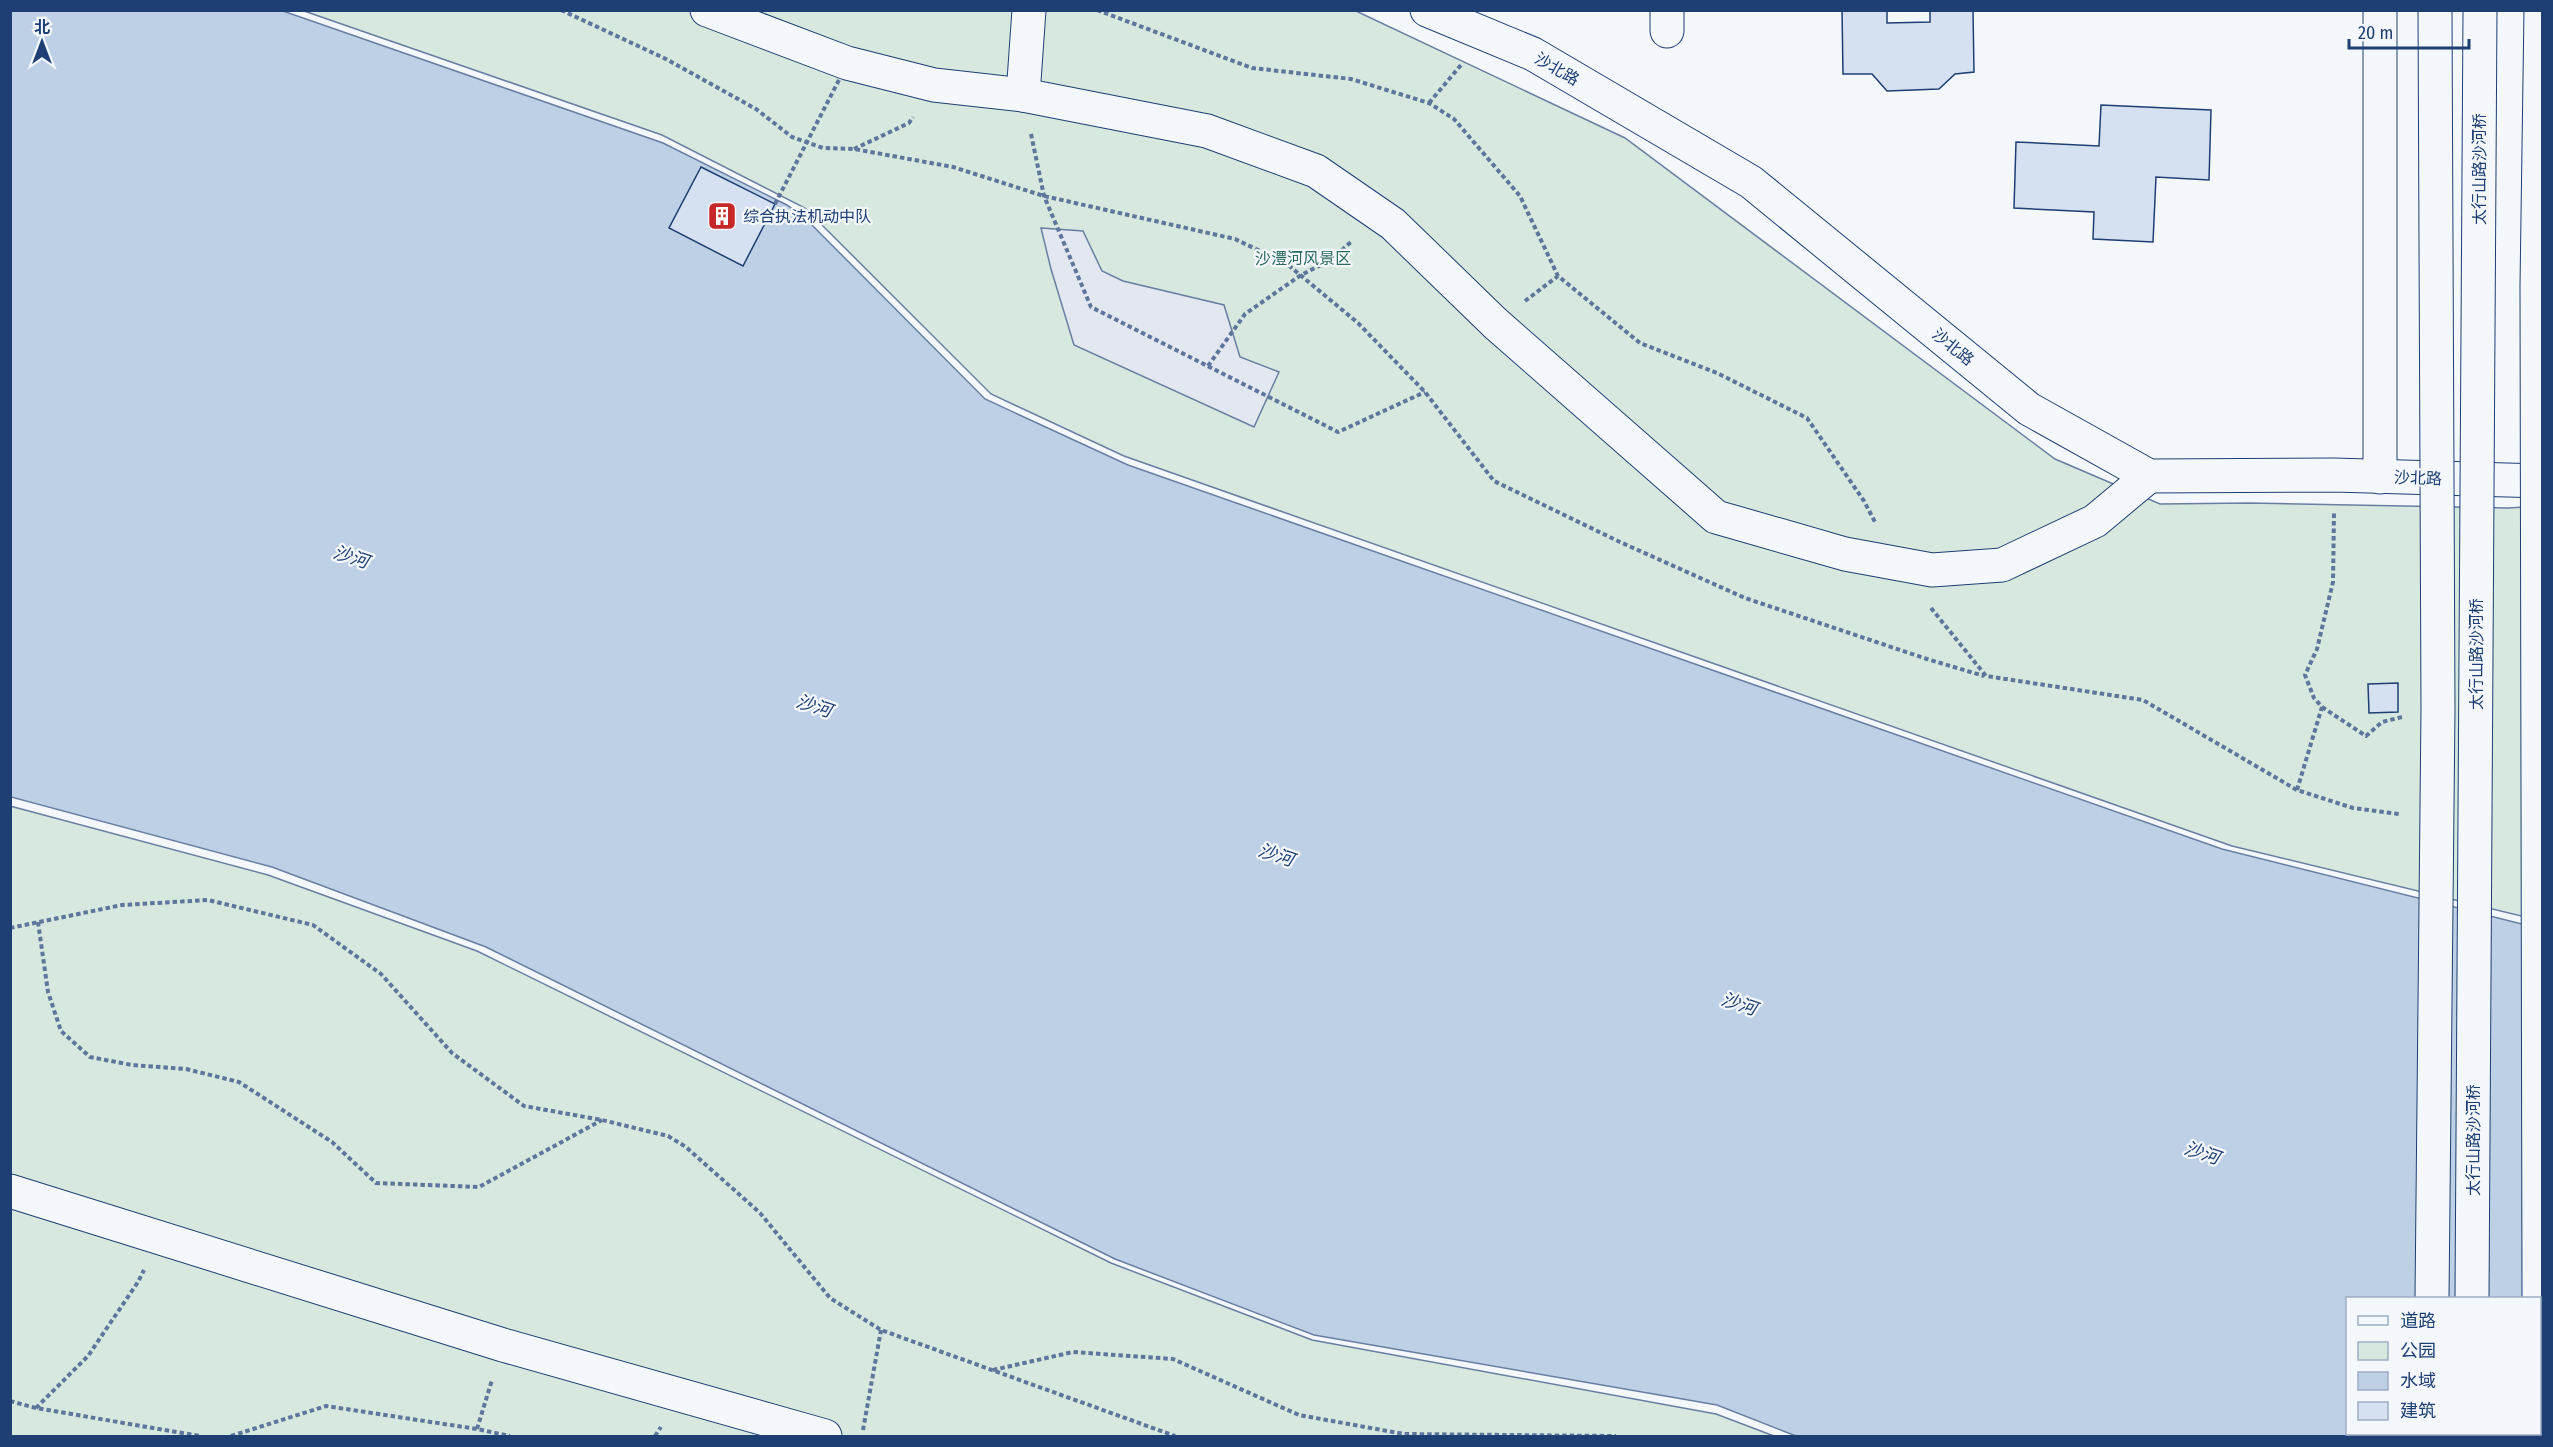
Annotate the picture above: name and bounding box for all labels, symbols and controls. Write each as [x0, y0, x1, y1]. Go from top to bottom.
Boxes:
north arrow [12, 12, 72, 72]
scale bar [2349, 12, 2469, 50]
text: 北 [34, 18, 50, 37]
text: 20 m [2358, 22, 2393, 44]
street label: 沙北路 [1531, 49, 1583, 89]
street label: 太行山路沙河桥 [2470, 113, 2489, 225]
building icon: 综合执法机动中队 [706, 200, 738, 232]
place label: 综合执法机动中队 [743, 207, 871, 226]
park label: 沙澧河风景区 [1255, 249, 1351, 268]
street label: 沙北路 [1928, 325, 1978, 369]
street label: 沙北路 [2394, 468, 2442, 488]
water label: 沙河 [330, 541, 374, 574]
street label: 太行山路沙河桥 [2467, 598, 2486, 710]
water label: 沙河 [793, 690, 837, 723]
water label: 沙河 [1255, 839, 1299, 872]
water label: 沙河 [1718, 988, 1762, 1021]
street label: 太行山路沙河桥 [2464, 1084, 2483, 1196]
water label: 沙河 [2181, 1137, 2225, 1170]
legend [2346, 1297, 2541, 1435]
text: 道路 [2400, 1310, 2436, 1332]
text: 公园 [2400, 1340, 2436, 1362]
text: 水域 [2400, 1370, 2436, 1392]
text: 建筑 [2400, 1400, 2436, 1422]

